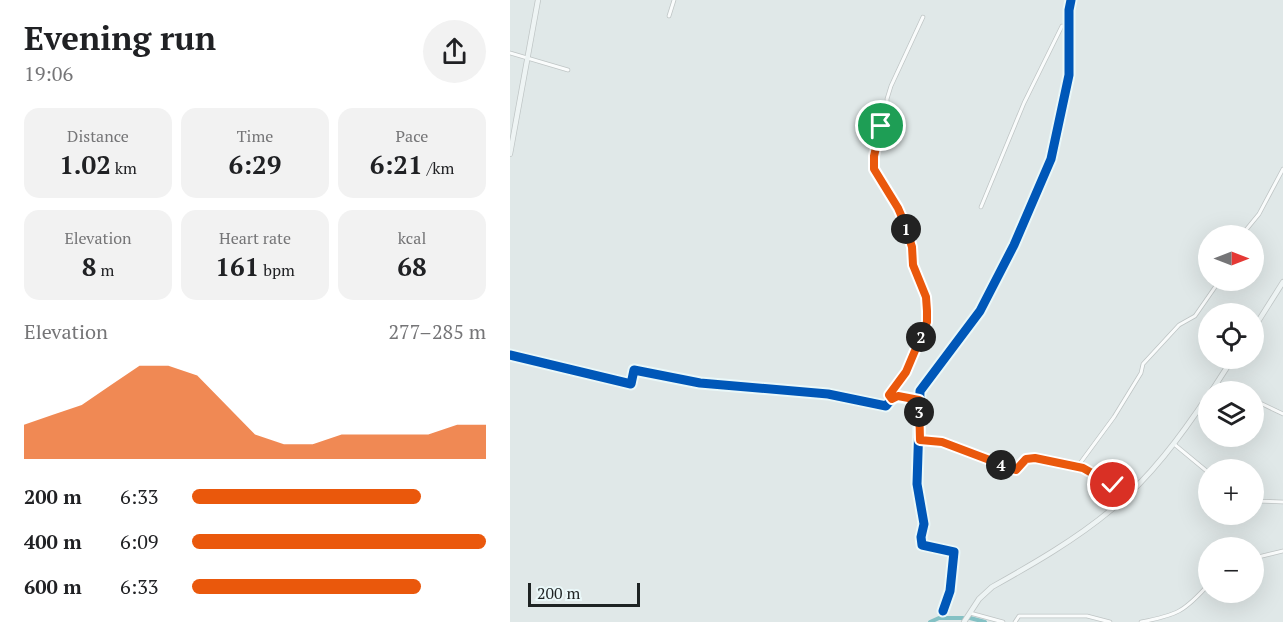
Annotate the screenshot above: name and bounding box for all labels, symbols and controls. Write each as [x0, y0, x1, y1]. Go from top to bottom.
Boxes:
text: Evening run [24, 16, 216, 59]
button: share [423, 20, 486, 83]
text: 19:06 [24, 60, 73, 87]
pin [855, 100, 906, 151]
icon: arrive [864, 109, 897, 142]
text: Distance [67, 125, 129, 147]
text: Time [237, 125, 273, 147]
text: Pace [396, 125, 428, 147]
text: 1.02 [59, 147, 111, 181]
text: 6:29 [229, 147, 282, 181]
text: 6:21 [370, 147, 423, 181]
text: km [111, 157, 137, 179]
text: /km [423, 157, 454, 179]
pin: 1 [891, 214, 921, 244]
text: 1 [901, 218, 911, 240]
north arrow [1198, 225, 1264, 291]
map controls [1198, 225, 1264, 603]
text: Elevation [64, 227, 132, 249]
text: Heart rate [219, 227, 291, 249]
text: kcal [398, 227, 426, 249]
text: 8 [82, 249, 97, 283]
text: 161 [215, 249, 259, 283]
text: 68 [397, 249, 427, 283]
text: m [97, 259, 114, 281]
text: bpm [259, 259, 295, 281]
button: locate [1198, 303, 1264, 369]
text: Elevation [24, 318, 108, 345]
text: 277–285 m [388, 318, 486, 345]
pin: 2 [906, 322, 936, 352]
text: 2 [916, 326, 926, 348]
button: layers [1198, 381, 1264, 447]
pin: 3 [904, 397, 934, 427]
text: 3 [914, 401, 924, 423]
pin: 4 [986, 450, 1016, 480]
text: 4 [996, 454, 1006, 476]
pin [1087, 459, 1138, 510]
button: + [1198, 459, 1264, 525]
icon: check [1096, 468, 1129, 501]
text: 200 m [24, 483, 82, 510]
text: 6:33 [120, 483, 159, 510]
text: 400 m [24, 528, 82, 555]
text: 6:09 [120, 528, 159, 555]
button: − [1198, 537, 1264, 603]
text: 600 m [24, 573, 82, 600]
text: 6:33 [120, 573, 159, 600]
scale bar [528, 580, 640, 608]
text: 200 m [537, 582, 580, 604]

